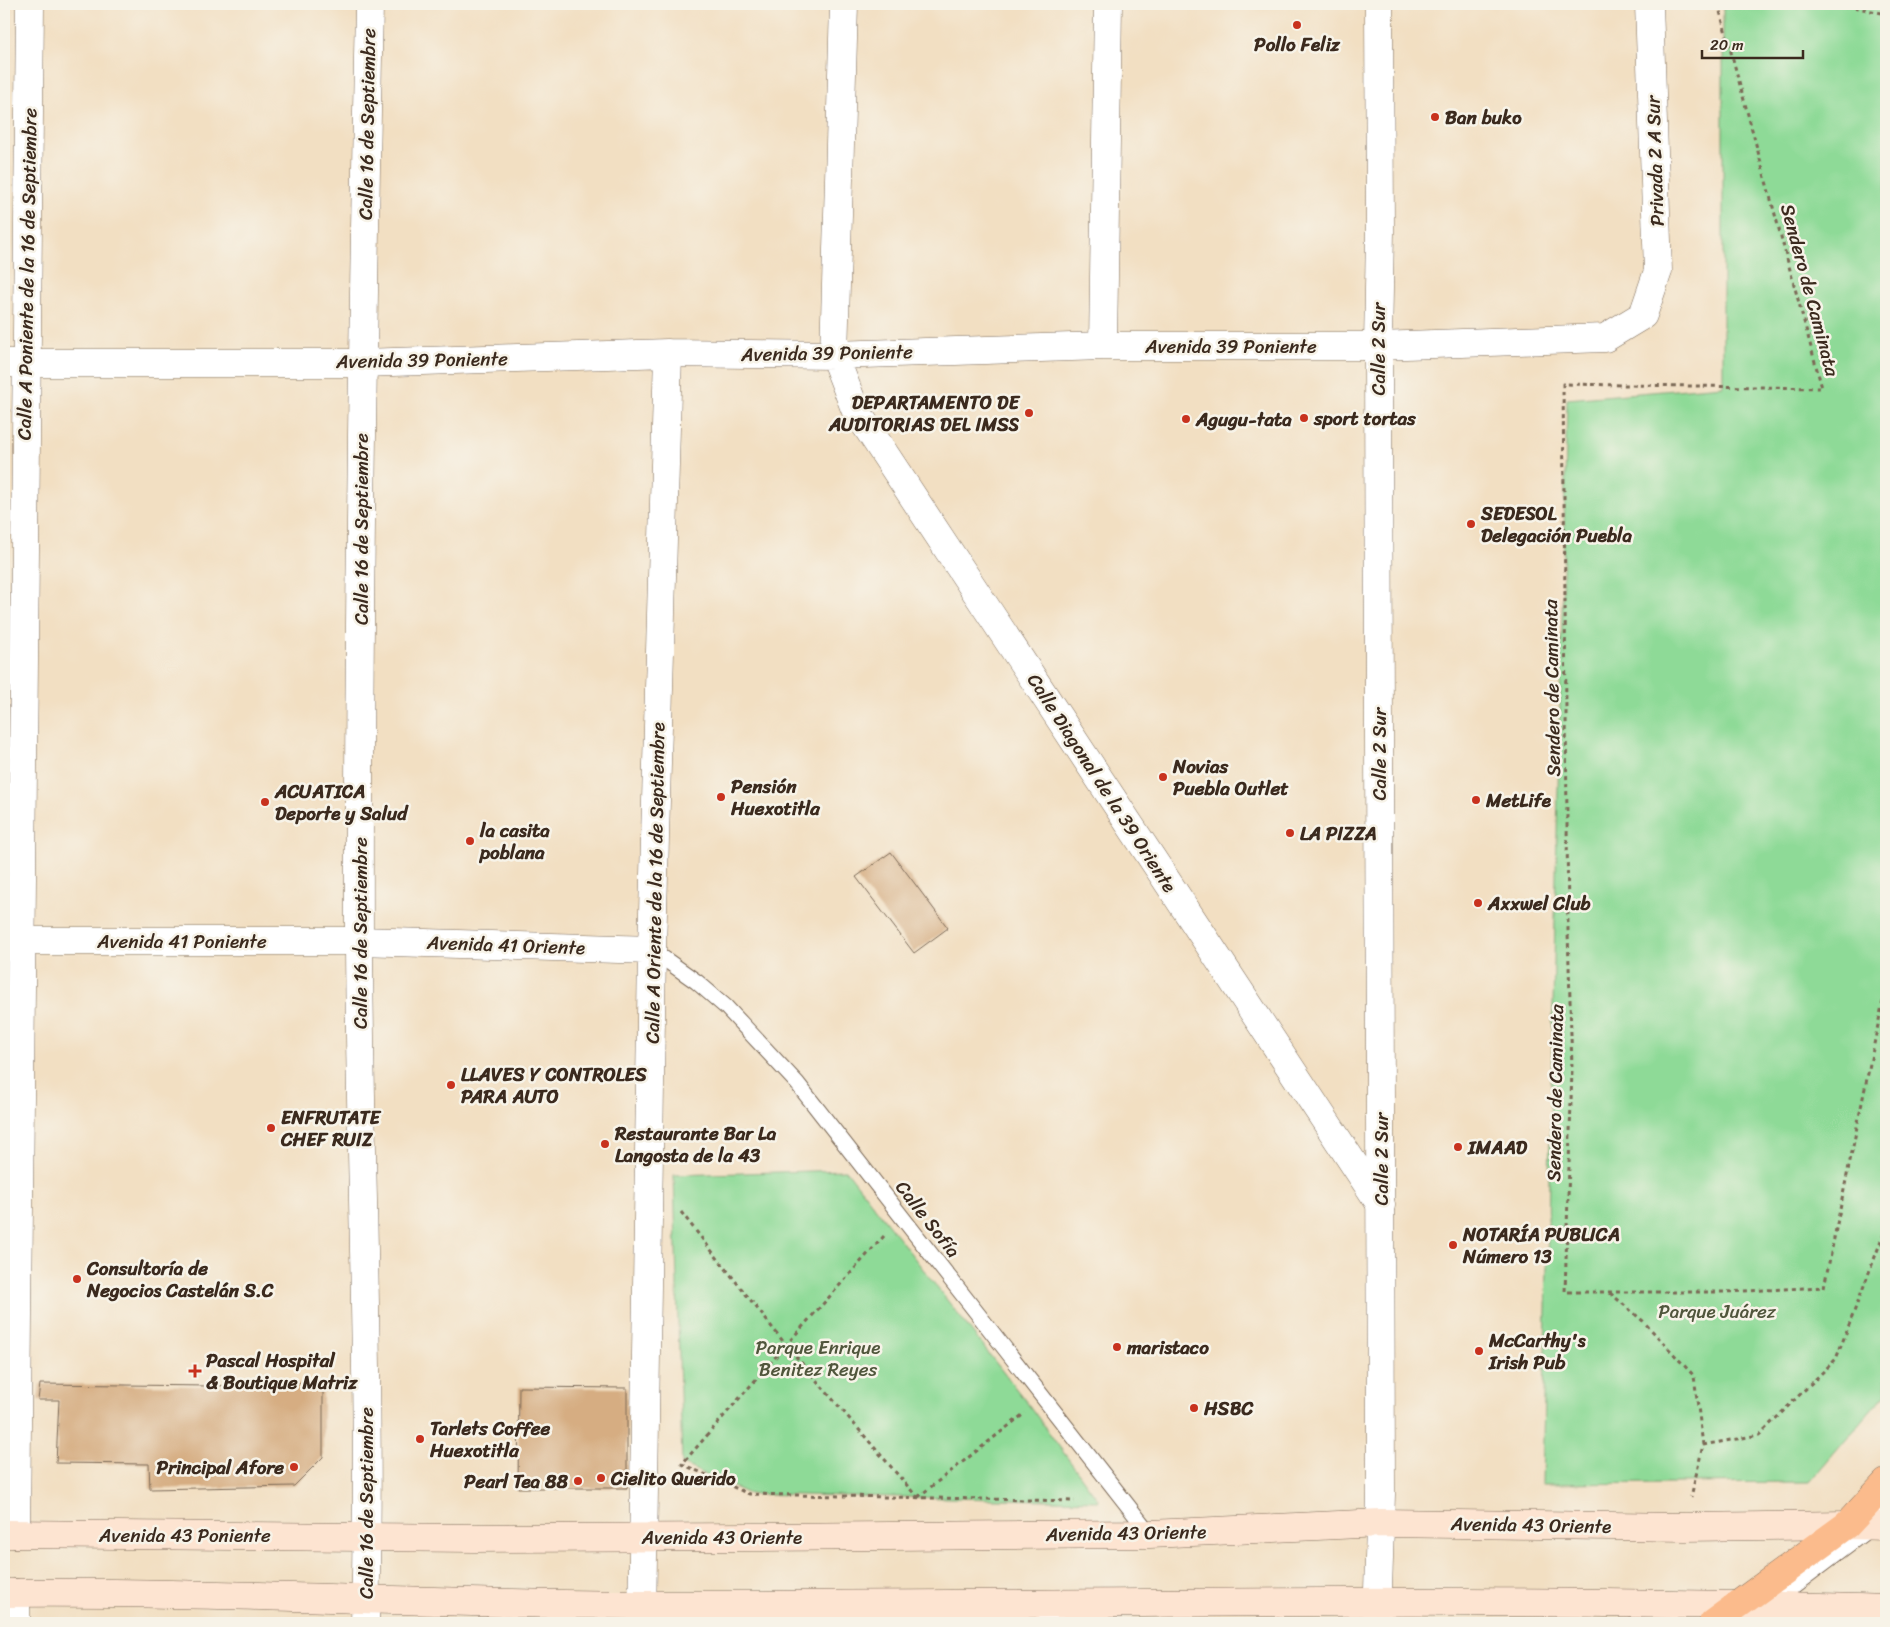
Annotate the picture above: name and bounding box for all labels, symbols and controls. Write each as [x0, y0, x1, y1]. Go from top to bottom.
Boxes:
marker: Pollo Feliz [1291, 19, 1303, 31]
street label: Calle 16 de Septiembre [349, 28, 385, 220]
place label: Pollo Feliz [1254, 28, 1341, 61]
scale bar [1702, 28, 1804, 60]
text: 20 m [1710, 32, 1744, 58]
street label: Privada 2 A Sur [1636, 94, 1674, 227]
place label: Ban buko [1445, 101, 1522, 134]
street label: Calle A Poniente de la 16 de Septiembre [8, 107, 46, 440]
marker: Ban buko [1429, 111, 1441, 123]
street label: Sendero de Caminata [1771, 200, 1849, 380]
street label: Calle 2 Sur [1362, 301, 1395, 395]
street label: Avenida 39 Poniente [1144, 330, 1317, 363]
street label: Avenida 39 Poniente [740, 335, 913, 371]
street label: Avenida 39 Poniente [335, 342, 508, 378]
place label: DEPARTAMENTO DE AUDITORIAS DEL IMSS [828, 386, 1020, 441]
place label: sport tortas [1313, 402, 1417, 435]
place label: Agugu-tata [1195, 403, 1292, 436]
marker: DEPARTAMENTO DE AUDITORIAS DEL IMSS [1023, 407, 1035, 419]
marker: sport tortas [1298, 412, 1310, 424]
marker: Agugu-tata [1180, 413, 1192, 425]
street label: Calle 16 de Septiembre [345, 433, 378, 625]
place label: SEDESOL Delegación Puebla [1480, 497, 1632, 552]
marker: SEDESOL Delegación Puebla [1465, 518, 1477, 530]
street label: Sendero de Caminata [1534, 599, 1570, 777]
street label: Calle Diagonal de la 39 Oriente [1018, 667, 1186, 899]
street label: Calle 2 Sur [1363, 706, 1396, 800]
street label: Calle A Oriente de la 16 de Septiembre [636, 722, 674, 1044]
place label: Novias Puebla Outlet [1172, 750, 1289, 805]
place label: Pensión Huexotitla [730, 770, 820, 825]
marker: Novias Puebla Outlet [1157, 771, 1169, 783]
place label: ACUATICA Deporte y Salud [274, 775, 409, 830]
place label: MetLife [1485, 784, 1552, 817]
marker: Pensión Huexotitla [715, 791, 727, 803]
marker: MetLife [1470, 794, 1482, 806]
marker: ACUATICA Deporte y Salud [259, 796, 271, 808]
place label: la casita poblana [478, 814, 550, 869]
place label: LA PIZZA [1300, 817, 1377, 850]
marker: LA PIZZA [1284, 827, 1296, 839]
marker: la casita poblana [464, 835, 476, 847]
street label: Calle 16 de Septiembre [344, 837, 377, 1029]
place label: Axxwel Club [1487, 887, 1591, 920]
marker: Axxwel Club [1472, 897, 1484, 909]
street label: Avenida 41 Poniente [96, 925, 267, 958]
street label: Avenida 41 Oriente [425, 926, 586, 964]
street label: Sendero de Caminata [1537, 1004, 1573, 1182]
place label: LLAVES Y CONTROLES PARA AUTO [461, 1058, 647, 1113]
marker: LLAVES Y CONTROLES PARA AUTO [445, 1079, 457, 1091]
place label: ENFRUTATE CHEF RUIZ [280, 1101, 382, 1156]
street label: Calle 2 Sur [1365, 1111, 1398, 1205]
place label: Restaurante Bar La Langosta de la 43 [614, 1117, 777, 1172]
marker: ENFRUTATE CHEF RUIZ [265, 1122, 277, 1134]
place label: IMAAD [1467, 1131, 1528, 1164]
marker: Restaurante Bar La Langosta de la 43 [599, 1138, 611, 1150]
marker: IMAAD [1452, 1141, 1464, 1153]
street label: Calle Sofía [887, 1173, 969, 1265]
place label: NOTARÍA PUBLICA Número 13 [1462, 1218, 1620, 1273]
marker: NOTARÍA PUBLICA Número 13 [1447, 1239, 1459, 1251]
place label: Consultoría de Negocios Castelán S.C [86, 1252, 274, 1307]
marker: Consultoría de Negocios Castelán S.C [71, 1273, 83, 1285]
park label: Parque Juárez [1658, 1295, 1777, 1328]
place label: McCarthy's Irish Pub [1488, 1324, 1587, 1379]
park label: Parque Enrique Benitez Reyes [756, 1331, 880, 1386]
place label: maristaco [1126, 1331, 1209, 1364]
marker: maristaco [1111, 1341, 1123, 1353]
place label: Pascal Hospital & Boutique Matriz [206, 1344, 358, 1399]
marker: McCarthy's Irish Pub [1473, 1345, 1485, 1357]
marker: Pascal Hospital & Boutique Matriz [188, 1364, 202, 1378]
place label: HSBC [1203, 1392, 1255, 1425]
marker: HSBC [1188, 1402, 1200, 1414]
street label: Calle 16 de Septiembre [350, 1407, 383, 1599]
place label: Tarlets Coffee Huexotitla [429, 1412, 551, 1467]
marker: Tarlets Coffee Huexotitla [414, 1433, 426, 1445]
place label: Principal Afore [157, 1451, 284, 1484]
marker: Principal Afore [288, 1461, 300, 1473]
place label: Cielito Querido [610, 1462, 736, 1495]
place label: Pearl Tea 88 [464, 1465, 569, 1498]
marker: Cielito Querido [595, 1472, 607, 1484]
marker: Pearl Tea 88 [572, 1475, 584, 1487]
street label: Avenida 43 Oriente [1449, 1507, 1612, 1543]
street label: Avenida 43 Oriente [1044, 1515, 1207, 1551]
street label: Avenida 43 Poniente [98, 1519, 271, 1552]
street label: Avenida 43 Oriente [641, 1521, 802, 1554]

